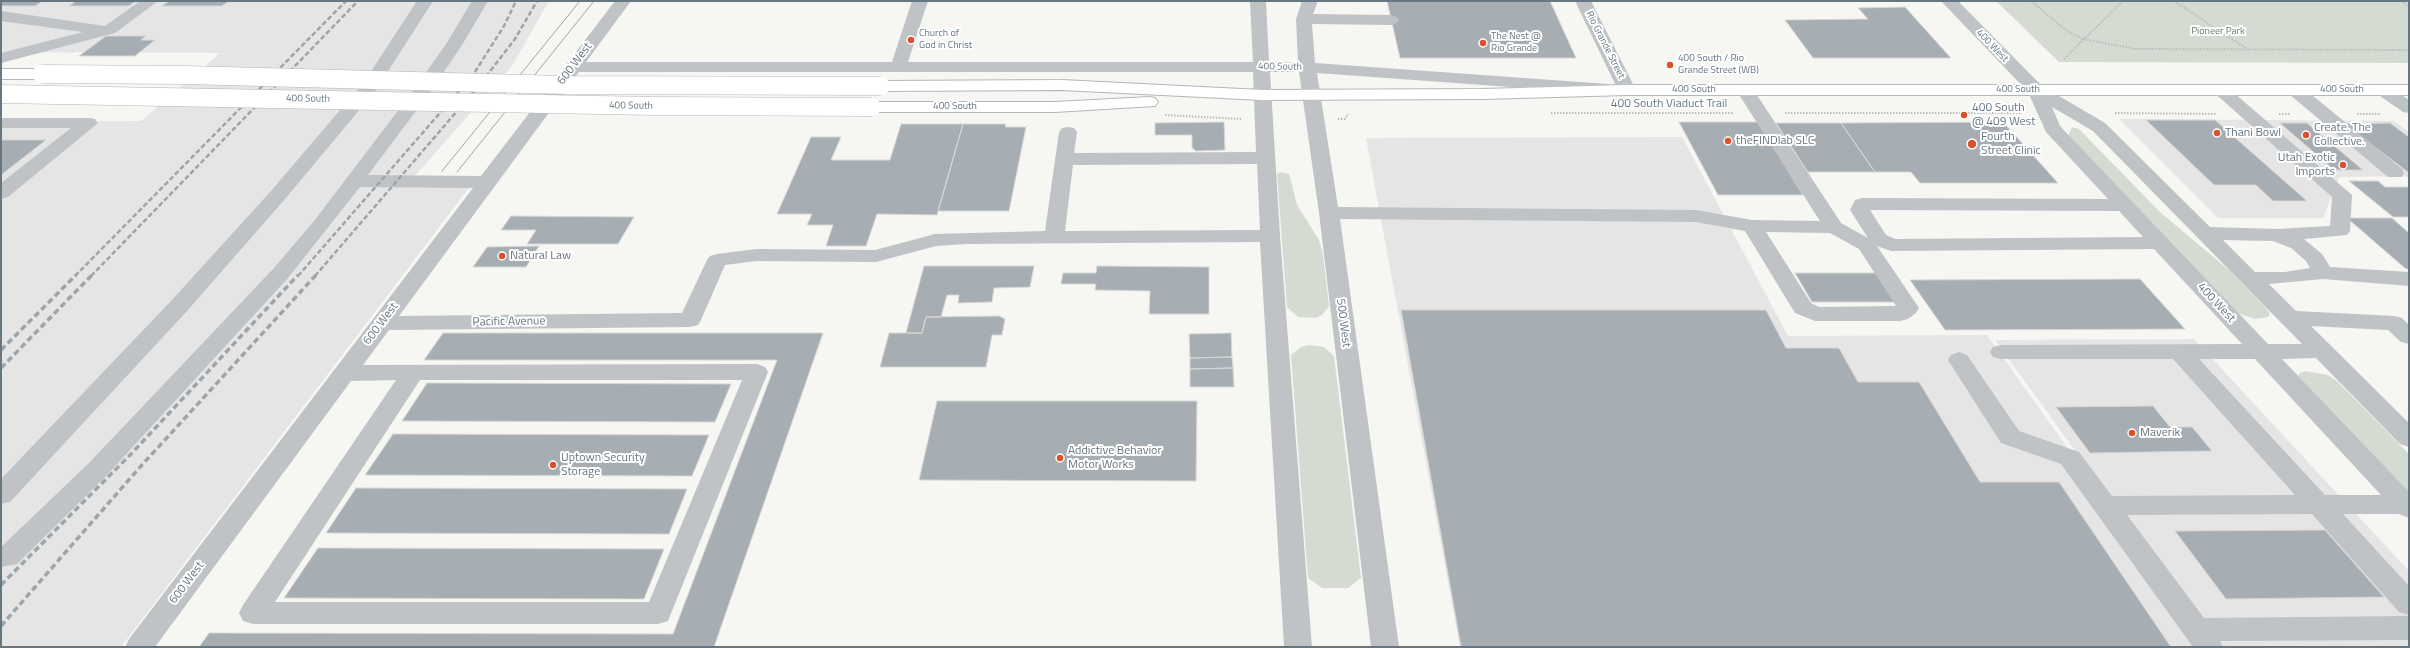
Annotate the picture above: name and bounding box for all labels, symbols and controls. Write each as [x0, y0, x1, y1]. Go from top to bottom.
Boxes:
street label: Rio Grande Street [1583, 9, 1627, 81]
park label: Pioneer Park [2191, 26, 2245, 38]
street label: 400 West [1973, 27, 2011, 65]
place label: Church of God in Christ [919, 28, 972, 52]
place label: The Nest @ Rio Grande [1491, 31, 1541, 54]
marker: Church of God in Christ [906, 35, 916, 45]
marker: The Nest @ Rio Grande [1478, 38, 1488, 48]
street label: 600 West [554, 40, 596, 88]
place label: 400 South / Rio Grande Street (WB) [1678, 53, 1759, 76]
marker: 400 South / Rio Grande Street (WB) [1665, 60, 1675, 70]
street label: 400 South [1258, 61, 1302, 73]
street label: 400 South [1672, 84, 1716, 96]
street label: 400 South [1996, 84, 2040, 96]
street label: 400 South [2320, 84, 2364, 96]
street label: 400 South [286, 93, 330, 105]
street label: 400 South Viaduct Trail [1611, 97, 1727, 111]
street label: 400 South [609, 100, 653, 112]
street label: 400 South [933, 101, 977, 113]
place label: 400 South @ 409 West [1972, 101, 2035, 129]
marker: 400 South @ 409 West [1959, 110, 1969, 120]
place label: Create. The Collective. [2314, 121, 2371, 149]
place label: Thani Bowl [2225, 126, 2281, 140]
marker: Thani Bowl [2212, 128, 2222, 138]
place label: Fourth Street Clinic [1981, 130, 2041, 158]
marker: Create. The Collective. [2301, 130, 2311, 140]
place label: theFINDlab SLC [1736, 134, 1814, 148]
marker: theFINDlab SLC [1723, 136, 1733, 146]
marker: Fourth Street Clinic [1966, 138, 1978, 150]
place label: Utah Exotic Imports [2278, 151, 2335, 179]
marker: Utah Exotic Imports [2338, 160, 2348, 170]
place label: Natural Law [510, 249, 571, 263]
marker: Natural Law [497, 251, 507, 261]
street label: 400 West [2194, 280, 2238, 326]
street label: 500 West [1333, 298, 1353, 348]
street label: 600 West [360, 300, 402, 348]
street label: Pacific Avenue [472, 314, 546, 330]
place label: Maverik [2140, 426, 2180, 440]
marker: Maverik [2127, 428, 2137, 438]
place label: Addictive Behavior Motor Works [1068, 444, 1162, 472]
place label: Uptown Security Storage [561, 451, 645, 479]
marker: Addictive Behavior Motor Works [1055, 453, 1065, 463]
marker: Uptown Security Storage [548, 460, 558, 470]
street label: 600 West [166, 559, 208, 607]

